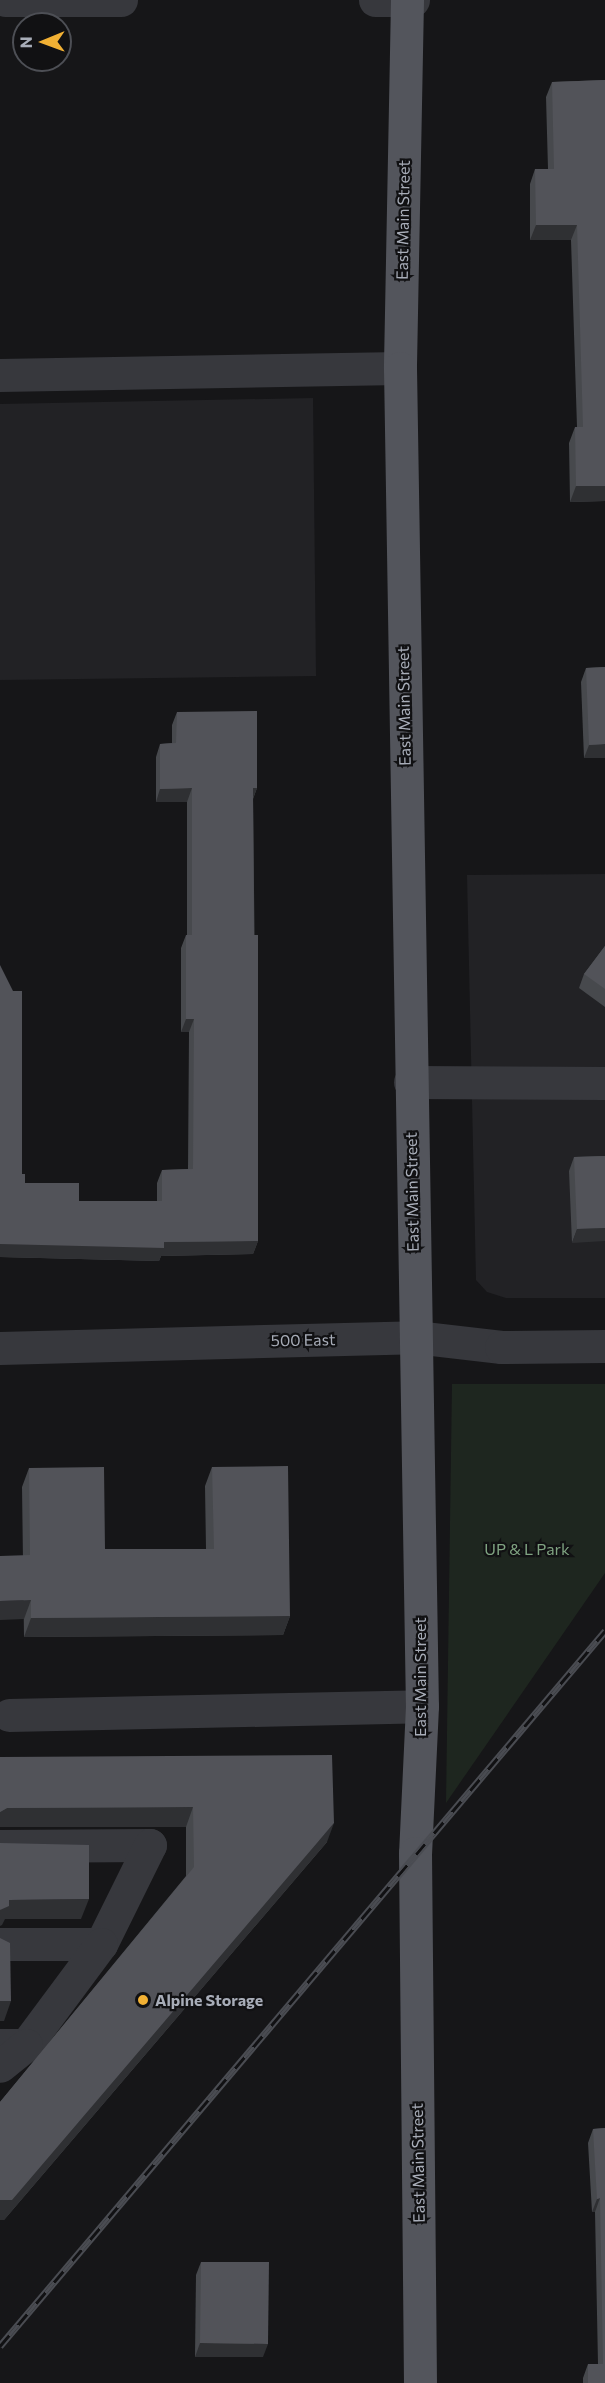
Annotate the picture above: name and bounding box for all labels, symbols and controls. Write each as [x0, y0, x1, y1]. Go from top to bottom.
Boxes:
north arrow [12, 12, 72, 72]
text: N [16, 36, 35, 48]
street label: East Main Street [392, 160, 414, 280]
street label: East Main Street [393, 646, 415, 766]
street label: East Main Street [401, 1132, 423, 1252]
street label: 500 East [270, 1330, 336, 1350]
park label: UP & L Park [484, 1539, 570, 1559]
street label: East Main Street [410, 1617, 430, 1737]
place label: Alpine Storage [155, 1990, 263, 2010]
marker: Alpine Storage [136, 1993, 150, 2007]
street label: East Main Street [407, 2103, 429, 2223]

